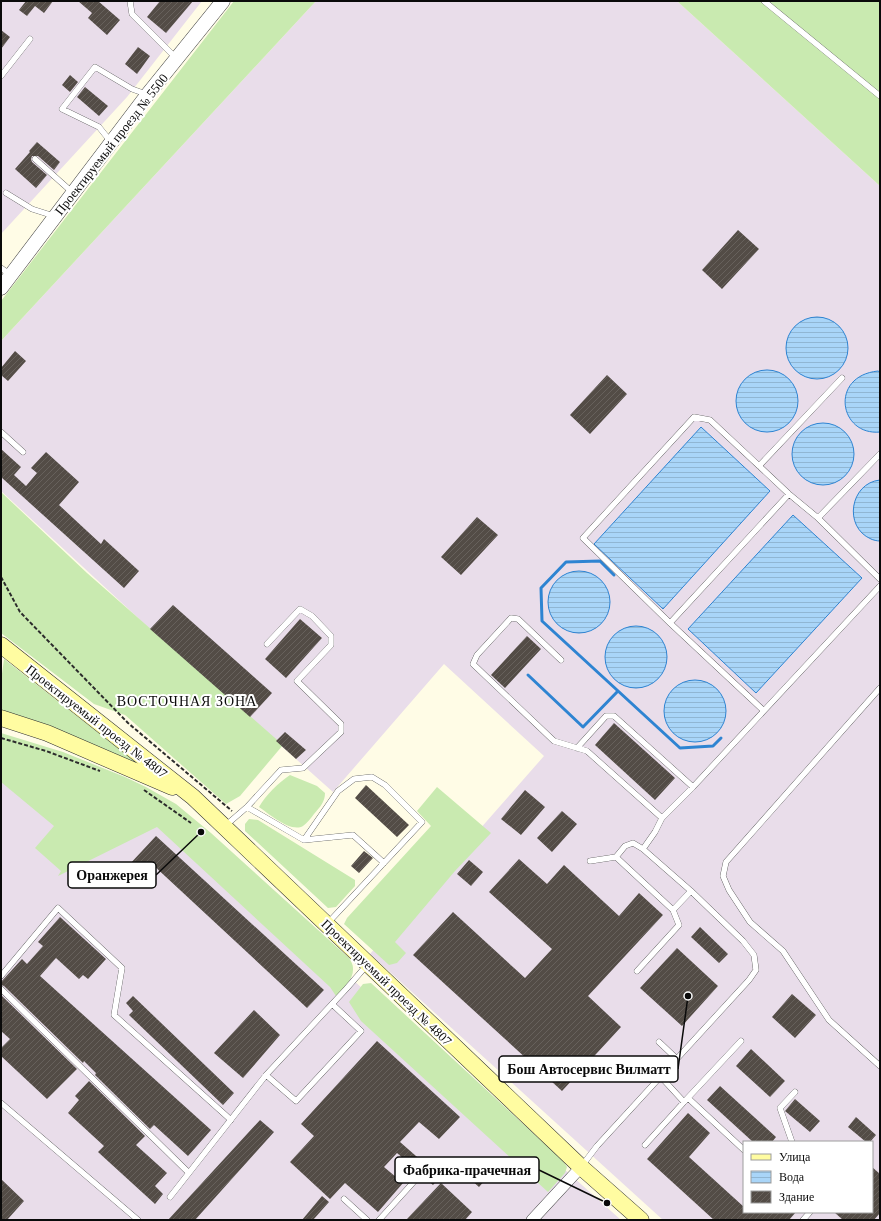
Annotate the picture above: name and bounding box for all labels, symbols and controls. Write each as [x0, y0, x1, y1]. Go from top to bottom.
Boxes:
street label: Проектируемый проезд № 5500 [52, 71, 171, 218]
street label: Проектируемый проезд № 4807 [23, 662, 171, 782]
district label: ВОСТОЧНАЯ ЗОНА [117, 694, 257, 709]
callout: Оранжерея [68, 862, 156, 888]
text: Оранжерея [76, 868, 148, 883]
street label: Проектируемый проезд № 4807 [318, 916, 455, 1049]
callout: Бош Автосервис Вилматт [499, 1056, 678, 1082]
text: Бош Автосервис Вилматт [507, 1062, 671, 1077]
legend [743, 1141, 873, 1213]
text: Улица [779, 1150, 811, 1164]
callout: Фабрика-прачечная [395, 1157, 539, 1183]
text: Фабрика-прачечная [403, 1163, 531, 1178]
text: Вода [779, 1170, 805, 1184]
text: Здание [779, 1190, 814, 1204]

